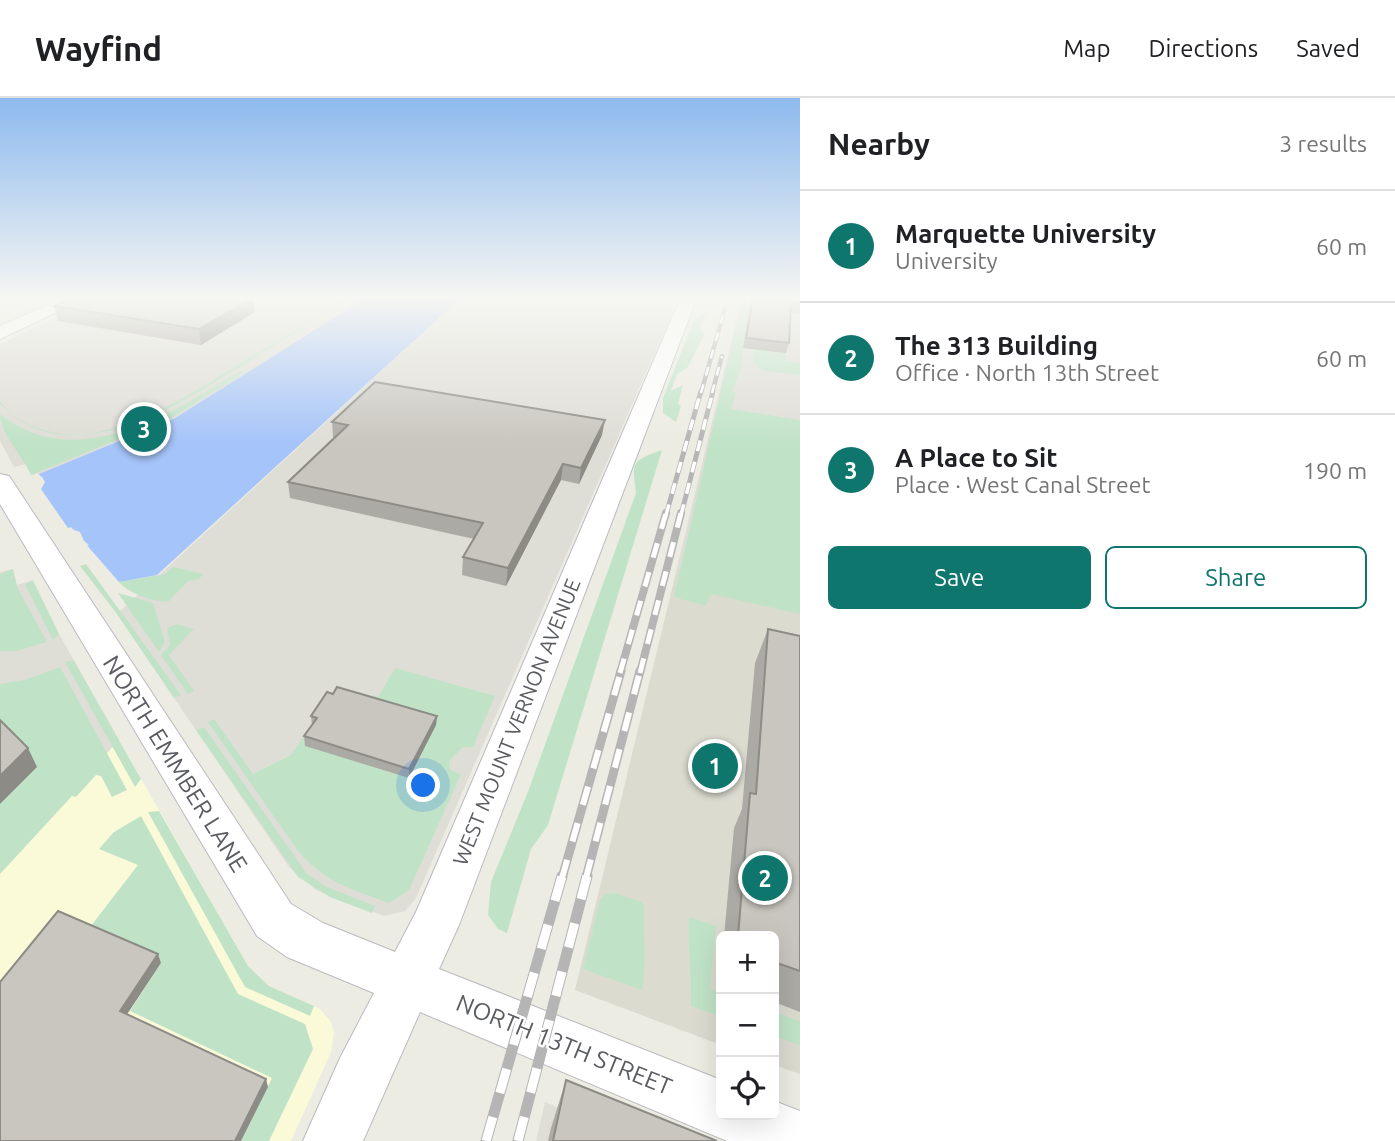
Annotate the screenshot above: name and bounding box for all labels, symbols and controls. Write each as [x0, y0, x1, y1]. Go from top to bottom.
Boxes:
text: Wayfind [35, 30, 162, 67]
text: Map [1063, 35, 1110, 62]
text: Directions [1148, 35, 1258, 62]
text: Saved [1296, 35, 1360, 62]
text: Nearby [828, 127, 930, 161]
text: 3 results [1279, 131, 1367, 156]
text: Marquette University [895, 219, 1156, 248]
text: 1 [845, 234, 857, 259]
text: 60 m [1316, 234, 1367, 259]
text: University [895, 248, 998, 273]
text: The 313 Building [895, 331, 1098, 360]
text: 2 [845, 346, 857, 371]
text: 60 m [1316, 346, 1367, 371]
text: Office · North 13th Street [895, 360, 1159, 385]
pin: 3 [121, 403, 167, 455]
text: A Place to Sit [895, 443, 1057, 472]
text: 3 [845, 458, 857, 483]
text: 190 m [1303, 458, 1367, 483]
text: Place · West Canal Street [895, 472, 1150, 497]
button: Save [828, 546, 1091, 609]
button: Share [1105, 546, 1367, 609]
street label: WEST MOUNT VERNON AVENUE [447, 575, 585, 868]
street label: NORTH EMMBER LANE [98, 651, 253, 877]
pin: 1 [692, 740, 738, 792]
your location [406, 768, 440, 802]
pin: 2 [742, 852, 788, 904]
map controls [716, 931, 779, 1120]
button: + [716, 931, 779, 994]
street label: NORTH 13TH STREET [452, 989, 676, 1100]
button: − [716, 994, 779, 1057]
button: locate [716, 1057, 779, 1120]

